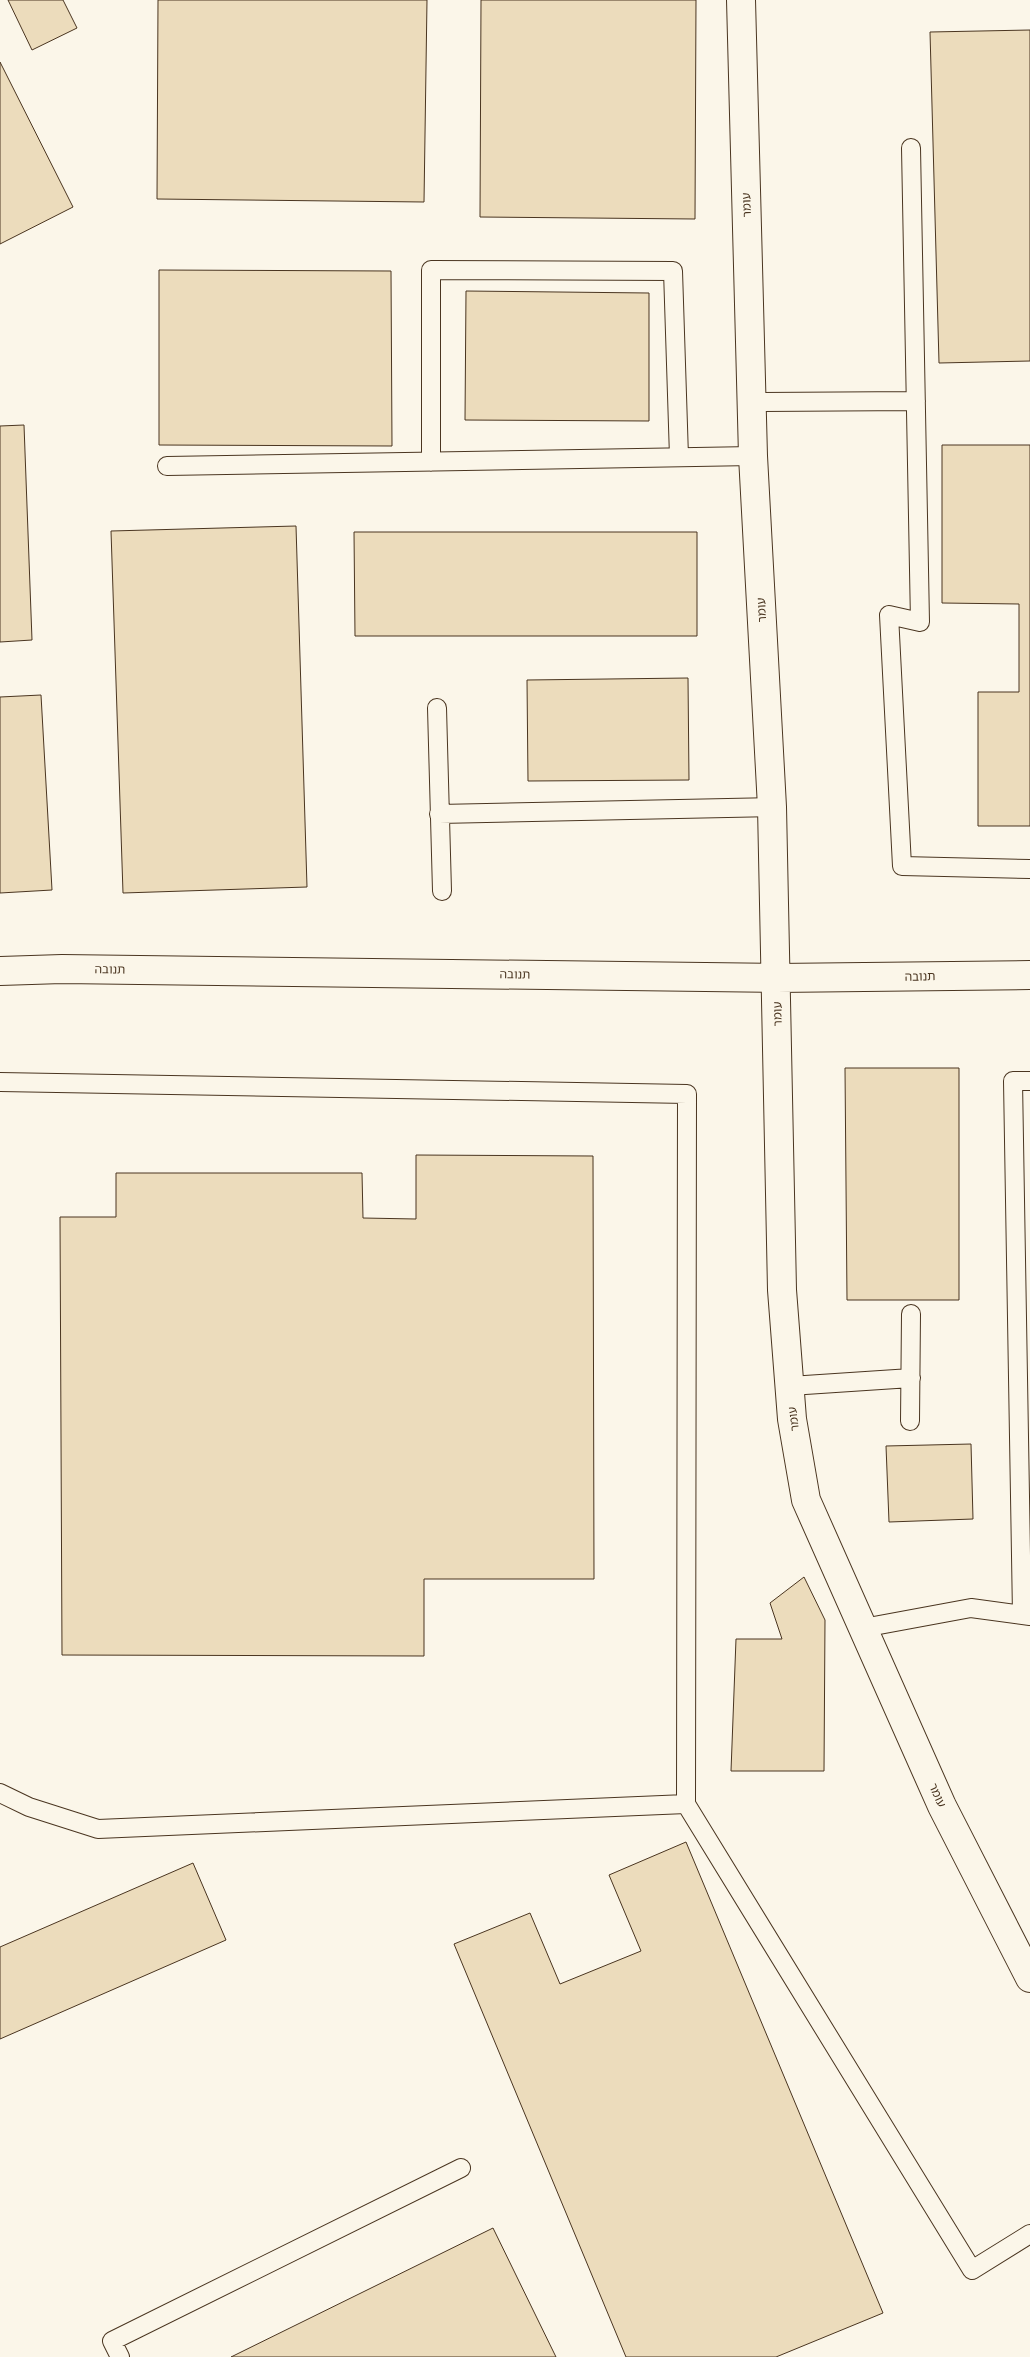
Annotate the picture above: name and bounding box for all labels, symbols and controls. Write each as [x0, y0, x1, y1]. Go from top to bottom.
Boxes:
street label: עומר [738, 192, 754, 218]
street label: עומר [753, 597, 769, 623]
street label: תנובה [95, 961, 125, 977]
street label: תנובה [500, 966, 530, 982]
street label: תנובה [905, 968, 935, 984]
street label: עומר [769, 1001, 785, 1027]
street label: עומר [784, 1406, 802, 1432]
street label: עומר [926, 1781, 950, 1809]

